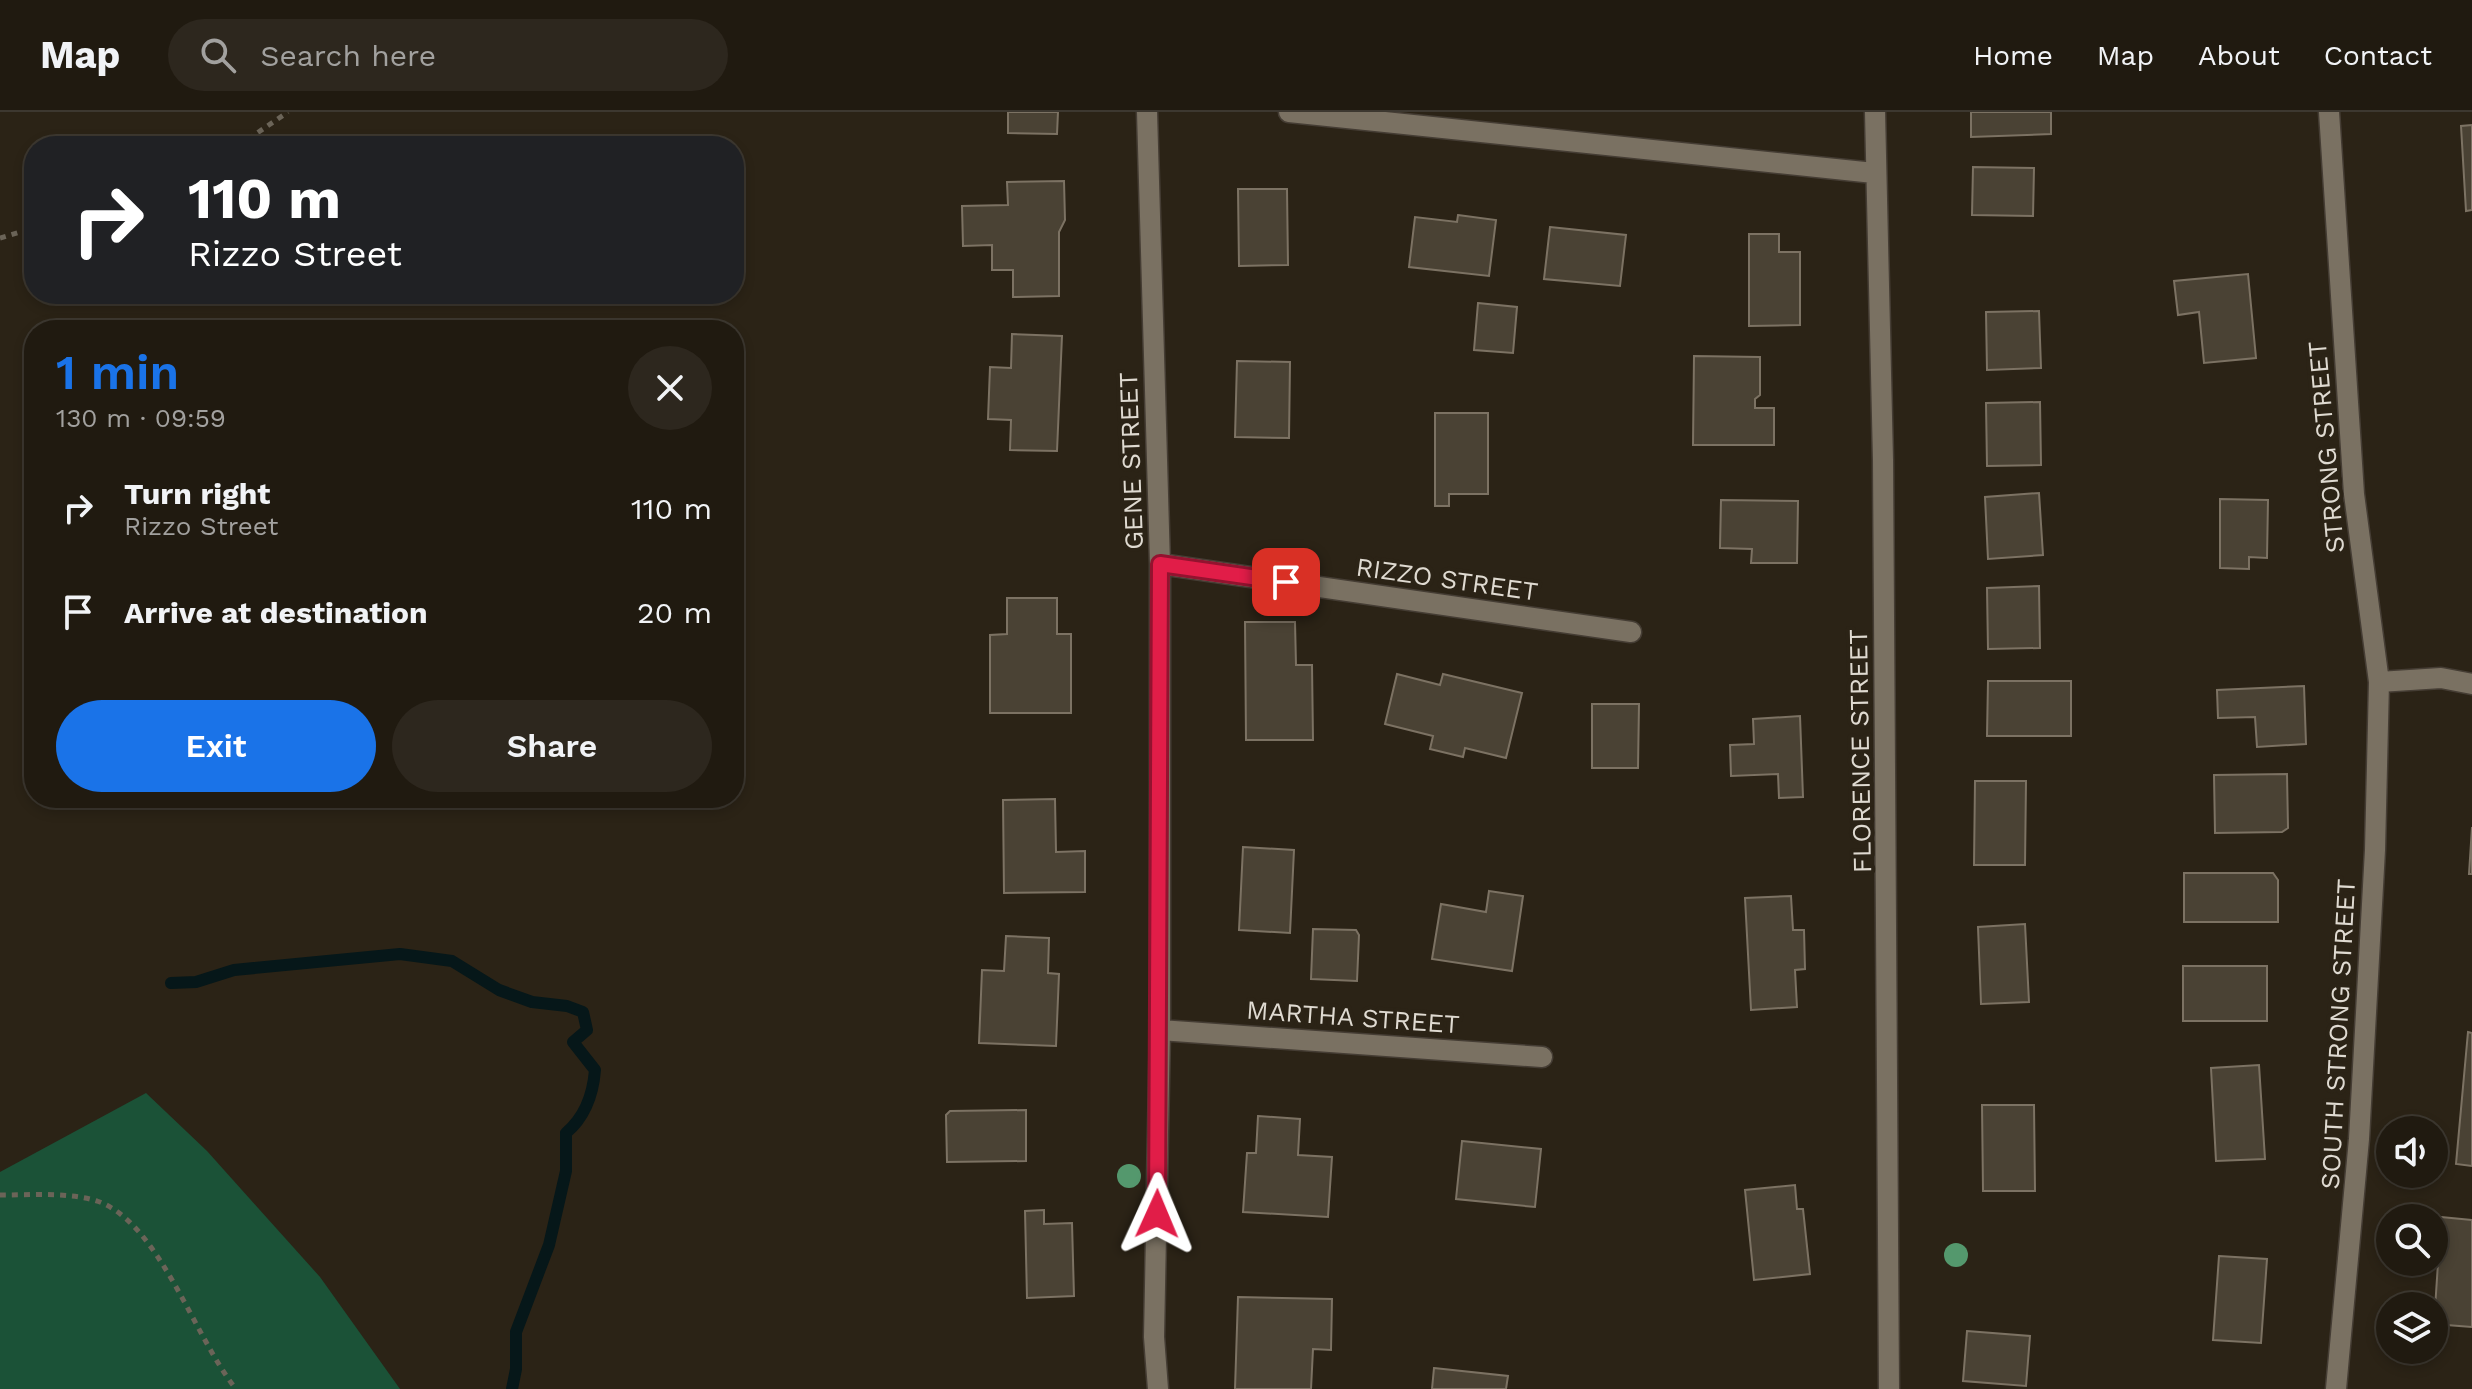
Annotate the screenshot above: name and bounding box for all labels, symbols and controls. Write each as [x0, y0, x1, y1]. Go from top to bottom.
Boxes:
search box [168, 19, 728, 91]
text: Map [40, 33, 120, 77]
icon: search [196, 33, 240, 77]
text: Search here [260, 38, 436, 73]
text: Home [1973, 39, 2053, 72]
text: Map [2097, 39, 2154, 72]
text: About [2198, 39, 2280, 72]
text: Contact [2324, 39, 2432, 72]
text: 110 m [188, 166, 341, 232]
icon: right [56, 168, 160, 272]
text: Rizzo Street [188, 233, 402, 275]
street label: STRONG STREET [2302, 340, 2350, 554]
text: 1 min [56, 344, 179, 401]
button: close [628, 346, 712, 430]
street label: GENE STREET [1113, 372, 1149, 550]
text: 130 m · 09:59 [56, 403, 226, 433]
text: Turn right [124, 476, 270, 511]
icon: right [56, 486, 100, 530]
text: 110 m [631, 491, 712, 526]
text: Rizzo Street [124, 511, 278, 541]
pin [1252, 548, 1320, 616]
street label: RIZZO STREET [1354, 551, 1540, 607]
icon: arrive [1264, 560, 1308, 604]
icon: arrive [56, 590, 100, 634]
text: Arrive at destination [124, 595, 428, 630]
text: 20 m [637, 595, 712, 630]
street label: FLORENCE STREET [1843, 629, 1877, 873]
button: Exit [56, 700, 376, 792]
button: Share [392, 700, 712, 792]
street label: SOUTH STRONG STREET [2315, 878, 2361, 1190]
street label: MARTHA STREET [1245, 995, 1461, 1039]
map controls [2376, 1116, 2448, 1364]
button: sound [2376, 1116, 2448, 1188]
position arrow [1115, 1172, 1199, 1256]
button: search [2376, 1204, 2448, 1276]
button: layers [2376, 1292, 2448, 1364]

